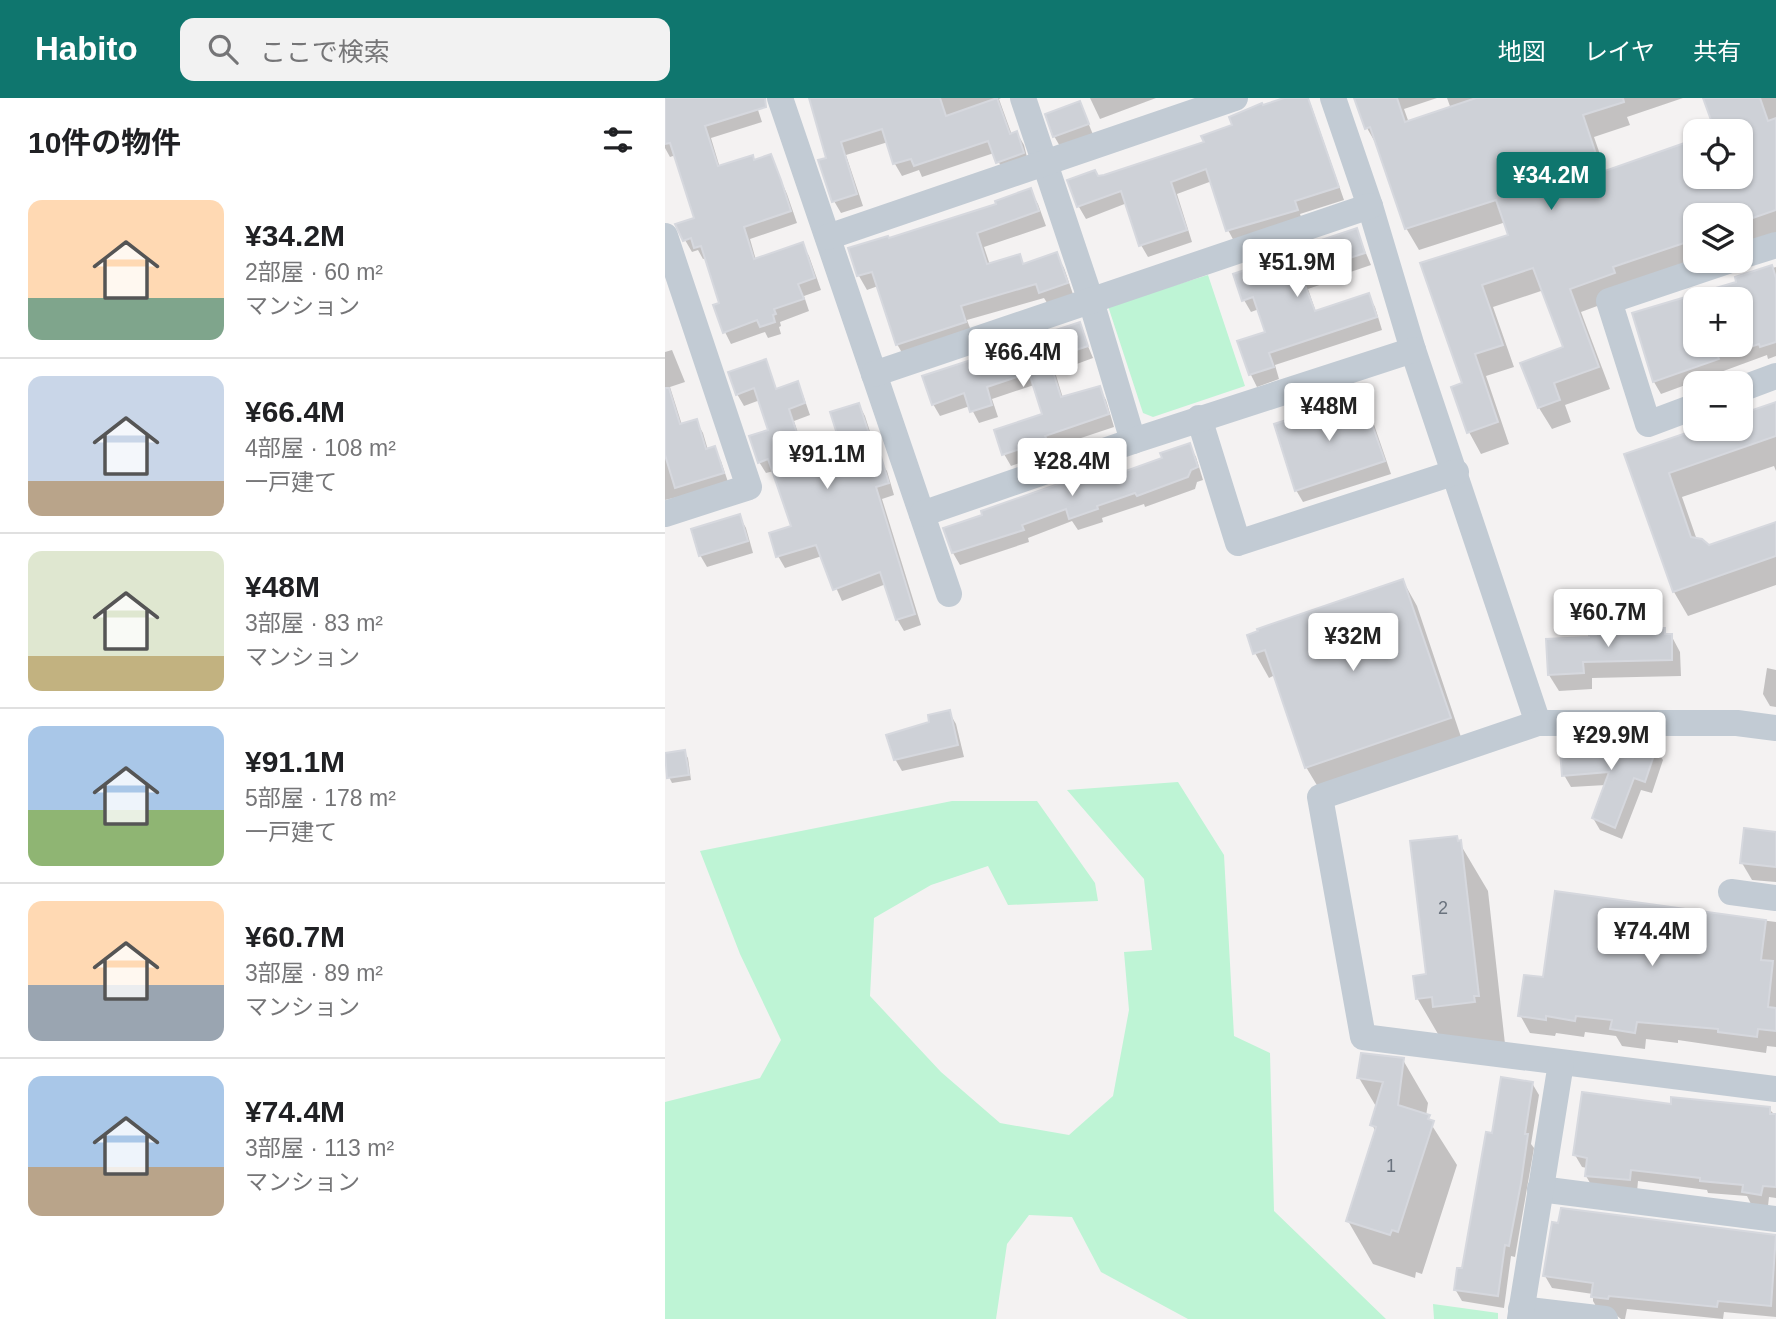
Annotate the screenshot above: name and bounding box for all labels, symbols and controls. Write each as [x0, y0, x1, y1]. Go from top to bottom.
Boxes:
search box [180, 18, 670, 81]
text: Habito [35, 30, 138, 67]
icon: search [204, 30, 242, 68]
text: ここで検索 [260, 37, 390, 67]
text: 地図 [1498, 38, 1546, 65]
text: レイヤ [1584, 38, 1655, 65]
text: 共有 [1693, 38, 1741, 65]
map controls [1683, 119, 1753, 441]
button: locate [1683, 119, 1753, 189]
icon: filters [599, 121, 637, 159]
text: 10件の物件 [28, 126, 181, 159]
pin: ¥34.2M [1494, 152, 1608, 212]
text: ¥34.2M [1513, 162, 1589, 188]
button: layers [1683, 203, 1753, 273]
text: ¥34.2M [245, 219, 345, 252]
icon: home [84, 228, 168, 312]
pin: ¥51.9M [1240, 240, 1354, 299]
text: ¥51.9M [1259, 249, 1335, 275]
text: 2部屋 · 60 m² [245, 259, 383, 285]
button: + [1683, 287, 1753, 357]
text: マンション [245, 293, 360, 319]
pin: ¥66.4M [966, 330, 1080, 389]
text: ¥66.4M [985, 339, 1061, 365]
button: − [1683, 371, 1753, 441]
pin: ¥48M [1288, 384, 1370, 443]
text: ¥48M [1300, 393, 1358, 419]
text: ¥66.4M [245, 395, 345, 428]
icon: home [84, 404, 168, 488]
pin: ¥91.1M [770, 432, 884, 491]
text: 4部屋 · 108 m² [245, 435, 396, 461]
pin: ¥28.4M [1015, 438, 1129, 498]
text: ¥91.1M [789, 441, 865, 467]
text: ¥28.4M [1034, 448, 1110, 474]
text: 一戸建て [245, 469, 337, 495]
text: ¥48M [245, 570, 320, 603]
icon: home [84, 579, 168, 663]
pin: ¥60.7M [1551, 589, 1665, 649]
text: ¥60.7M [1570, 599, 1646, 625]
text: 3部屋 · 83 m² [245, 610, 383, 636]
pin: ¥32M [1312, 614, 1394, 673]
text: ¥32M [1324, 623, 1382, 649]
text: マンション [245, 644, 360, 670]
pin: ¥29.9M [1554, 712, 1668, 772]
text: ¥29.9M [1573, 722, 1649, 748]
text: ¥91.1M [245, 745, 345, 778]
icon: home [84, 754, 168, 838]
text: 5部屋 · 178 m² [245, 785, 396, 811]
text: 一戸建て [245, 819, 337, 845]
house number: 2 [1438, 898, 1448, 918]
pin: ¥74.4M [1595, 908, 1709, 968]
text: ¥74.4M [1614, 918, 1690, 944]
text: ¥60.7M [245, 920, 345, 953]
icon: home [84, 929, 168, 1013]
text: 3部屋 · 89 m² [245, 960, 383, 986]
text: マンション [245, 994, 360, 1020]
text: ¥74.4M [245, 1095, 345, 1128]
icon: home [84, 1104, 168, 1188]
text: 3部屋 · 113 m² [245, 1135, 394, 1161]
house number: 1 [1386, 1156, 1396, 1176]
text: マンション [245, 1169, 360, 1195]

